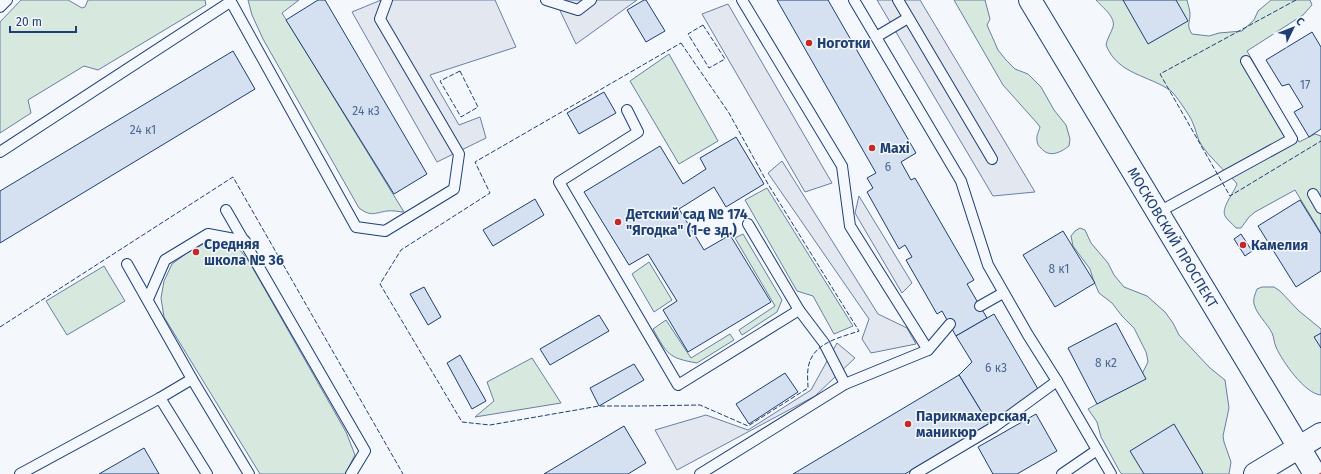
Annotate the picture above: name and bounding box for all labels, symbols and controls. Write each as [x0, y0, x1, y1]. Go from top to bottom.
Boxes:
scale bar [10, 8, 76, 34]
north arrow [1273, 8, 1313, 48]
text: 20 m [16, 15, 42, 29]
text: С [1293, 15, 1307, 29]
place label: Ноготки [817, 35, 871, 52]
marker: Ноготки [804, 38, 814, 48]
house number: 17 [1300, 78, 1310, 92]
house number: 24 к3 [352, 104, 380, 118]
house number: 24 к1 [130, 123, 156, 137]
place label: Maxi [880, 140, 910, 157]
marker: Maxi [867, 143, 877, 153]
house number: 6 [885, 160, 891, 174]
street label: МОСКОВСКИЙ ПРОСПЕКТ [1124, 164, 1221, 312]
place label: Детский сад № 174 "Ягодка" (1-е зд.) [625, 206, 748, 239]
marker: Детский сад № 174 "Ягодка" (1-е зд.) [613, 217, 623, 227]
place label: Средняя школа № 36 [204, 236, 284, 269]
place label: Камелия [1251, 237, 1308, 254]
marker: Камелия [1238, 240, 1248, 250]
marker: Средняя школа № 36 [191, 247, 201, 257]
house number: 8 к1 [1048, 262, 1070, 276]
house number: 8 к2 [1095, 356, 1117, 370]
house number: 6 к3 [985, 361, 1007, 375]
place label: Парикмахерская, маникюр [916, 408, 1030, 441]
marker: Парикмахерская, маникюр [903, 419, 913, 429]

